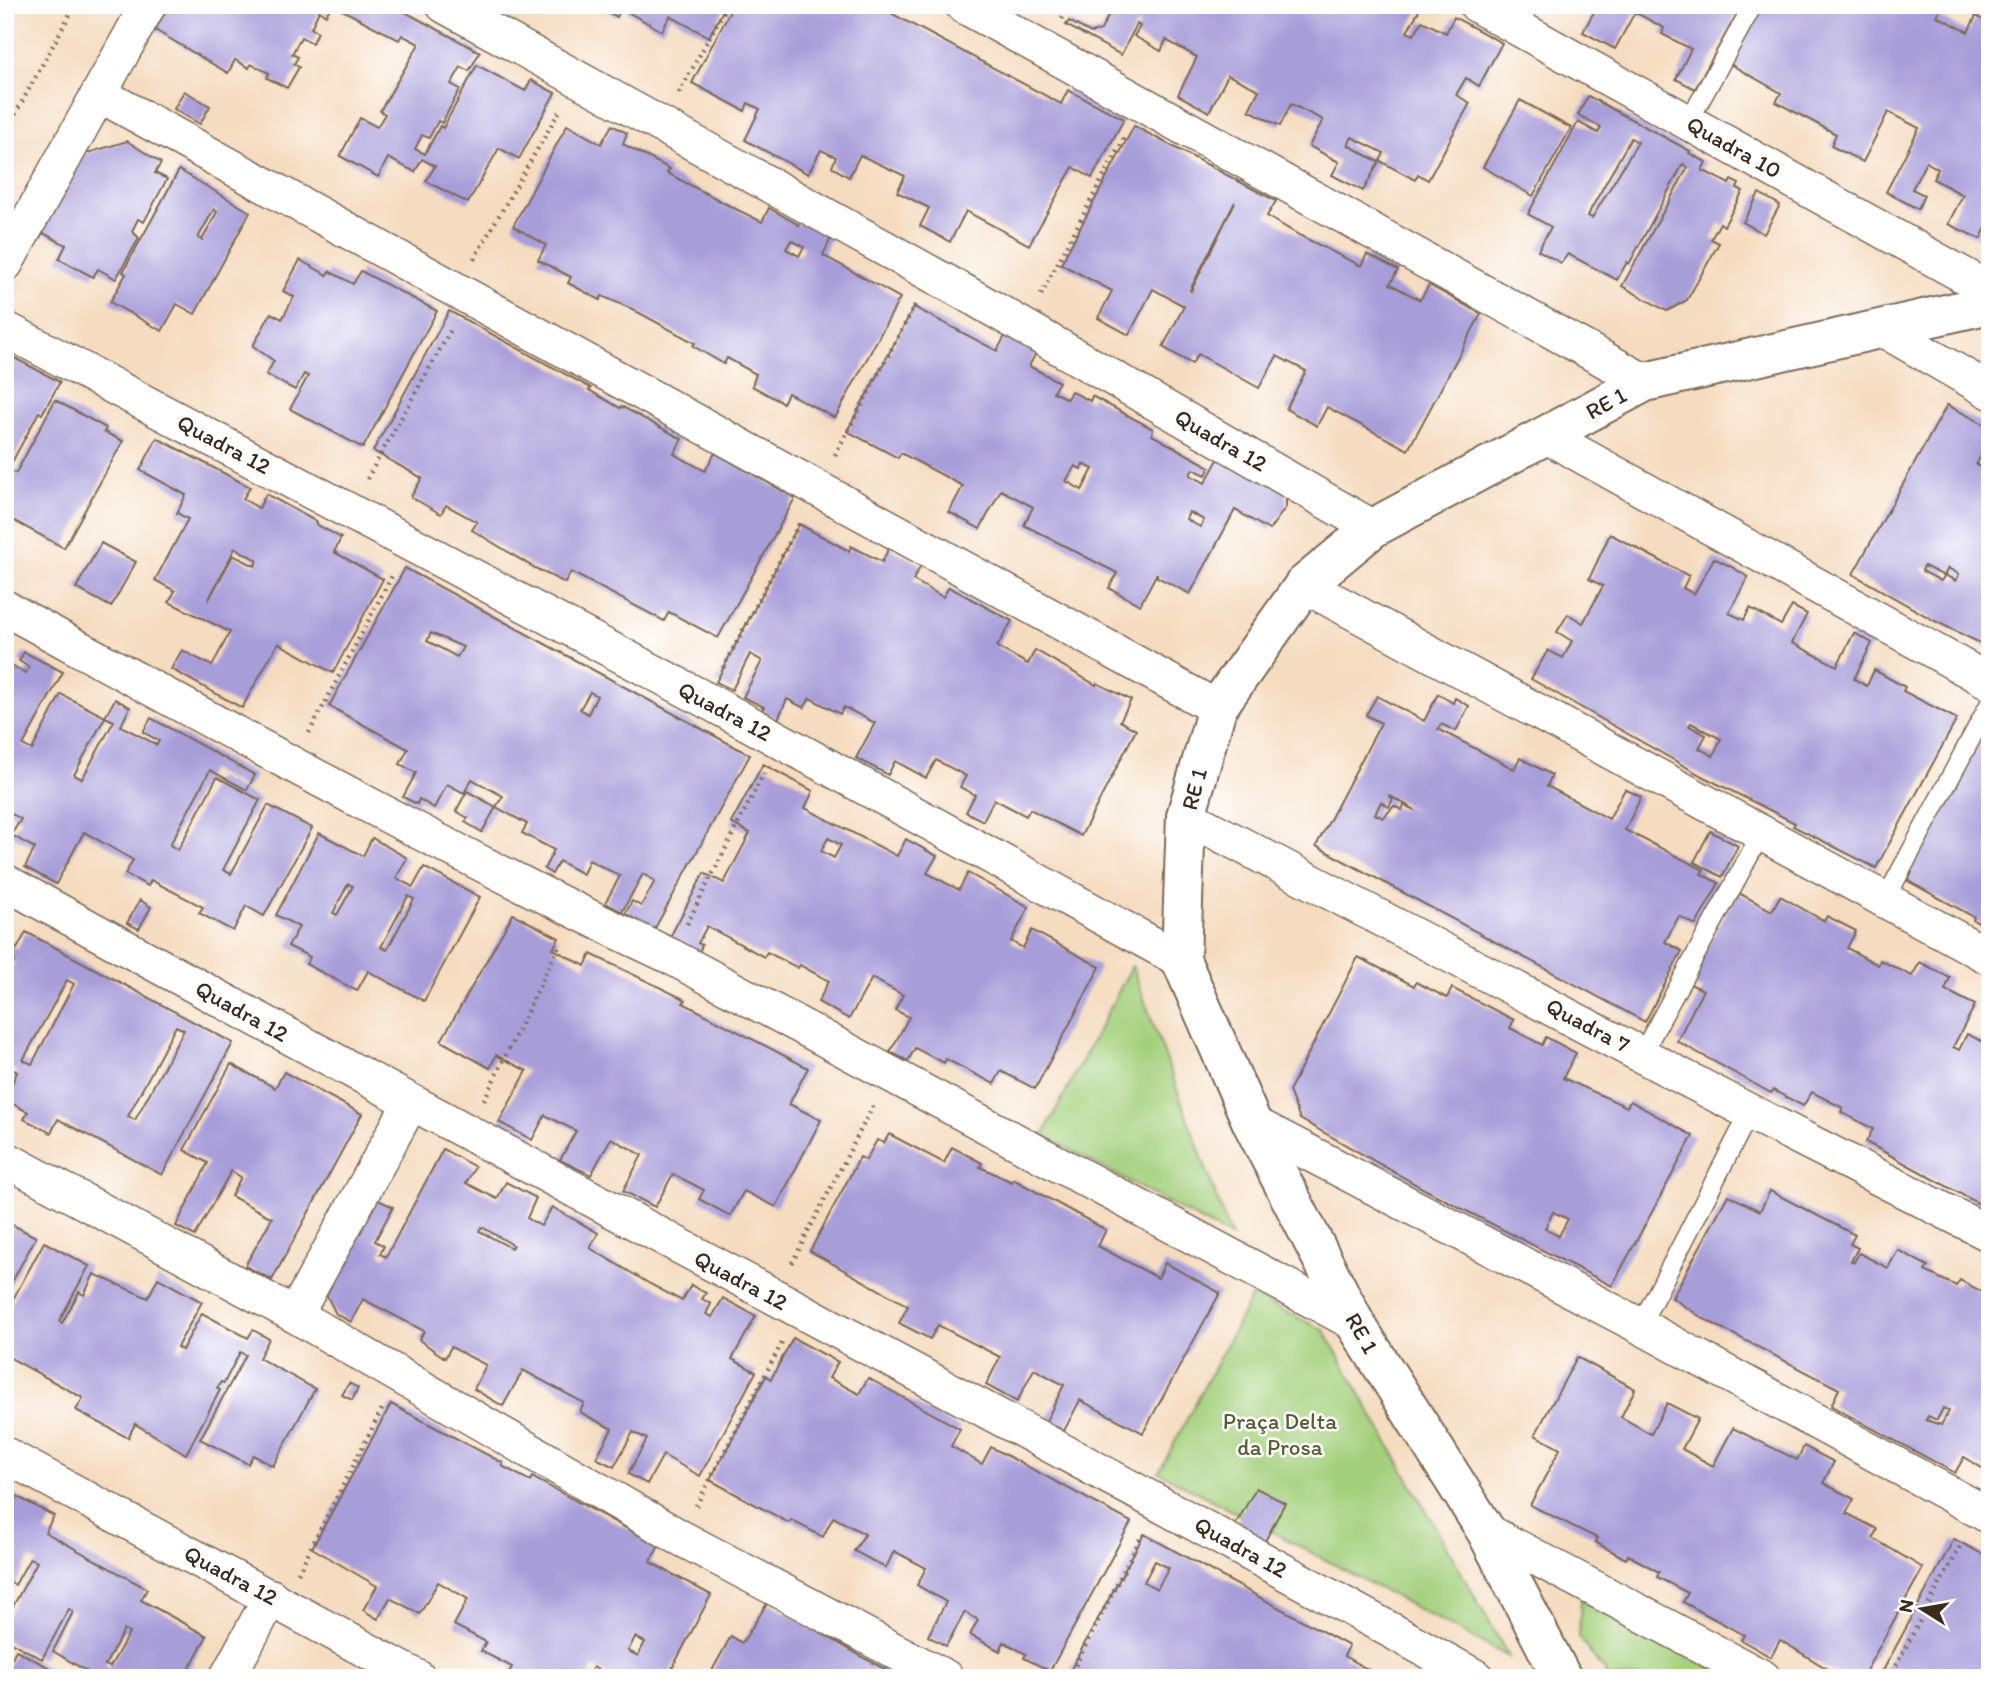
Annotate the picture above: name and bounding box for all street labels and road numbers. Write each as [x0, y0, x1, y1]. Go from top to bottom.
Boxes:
street label: Quadra 10 [1682, 110, 1786, 184]
street label: RE 1 [1581, 380, 1632, 426]
street label: Quadra 12 [1170, 402, 1272, 478]
street label: Quadra 12 [172, 408, 276, 480]
street label: Quadra 12 [673, 675, 777, 747]
street label: RE 1 [1175, 765, 1213, 813]
street label: Quadra 12 [191, 974, 293, 1048]
street label: Quadra 7 [1541, 991, 1635, 1059]
street label: Quadra 12 [689, 1244, 793, 1316]
street label: RE 1 [1339, 1308, 1385, 1359]
street label: Quadra 12 [1190, 1510, 1292, 1584]
street label: Quadra 12 [179, 1539, 283, 1611]

